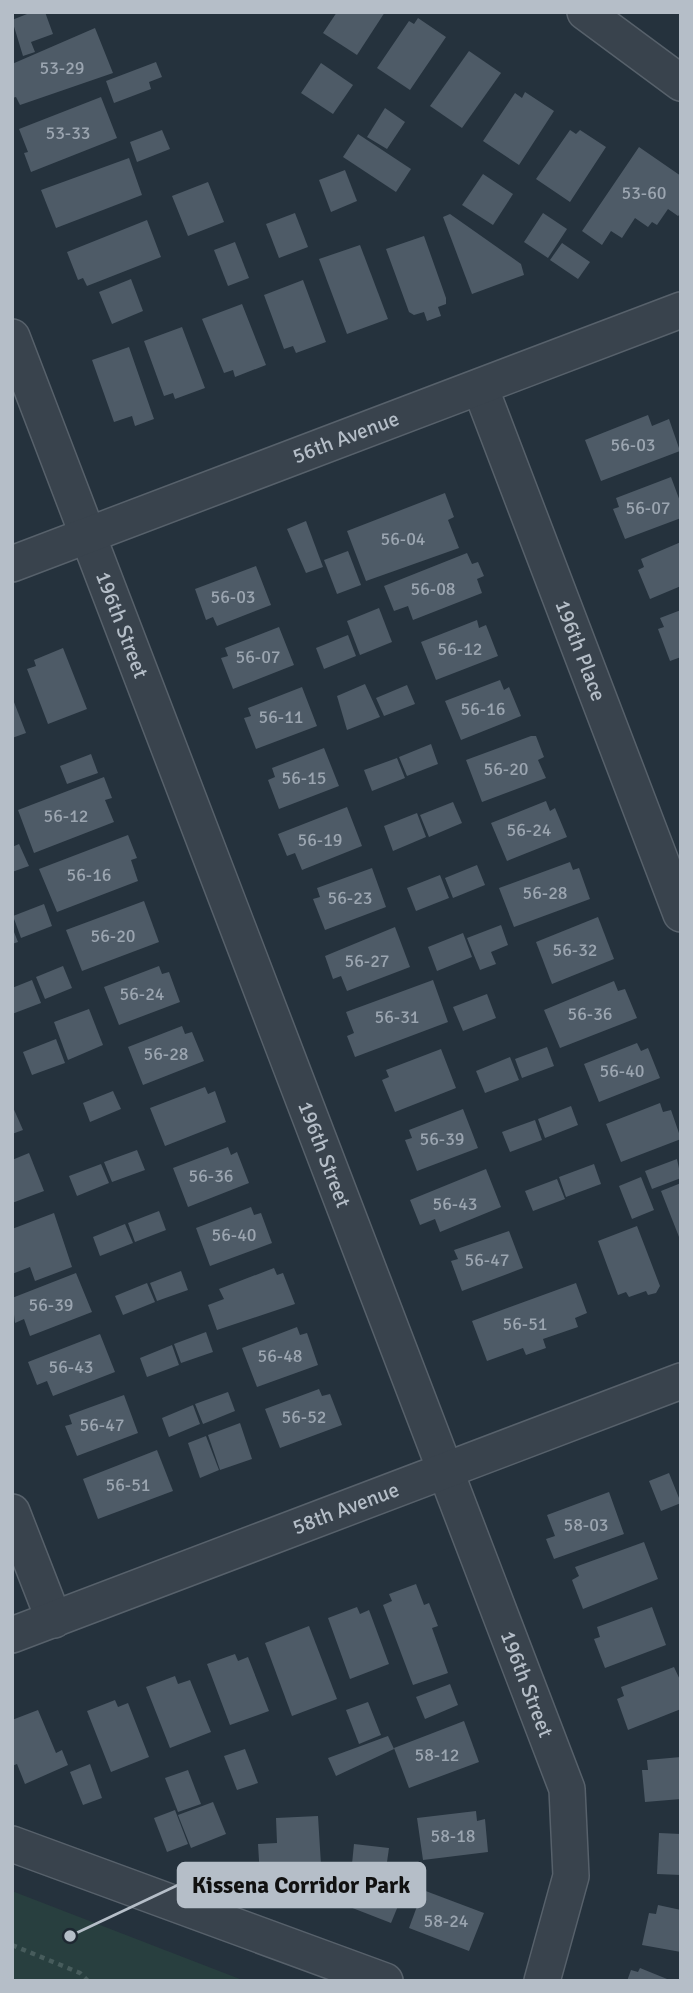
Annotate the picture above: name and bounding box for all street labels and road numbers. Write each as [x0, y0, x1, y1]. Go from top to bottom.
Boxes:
street label: 56th Avenue [289, 405, 403, 469]
street label: 196th Street [90, 568, 154, 682]
street label: 196th Place [549, 596, 612, 705]
street label: 196th Street [292, 1097, 357, 1211]
street label: 58th Avenue [289, 1476, 403, 1540]
street label: 196th Street [495, 1627, 559, 1741]

